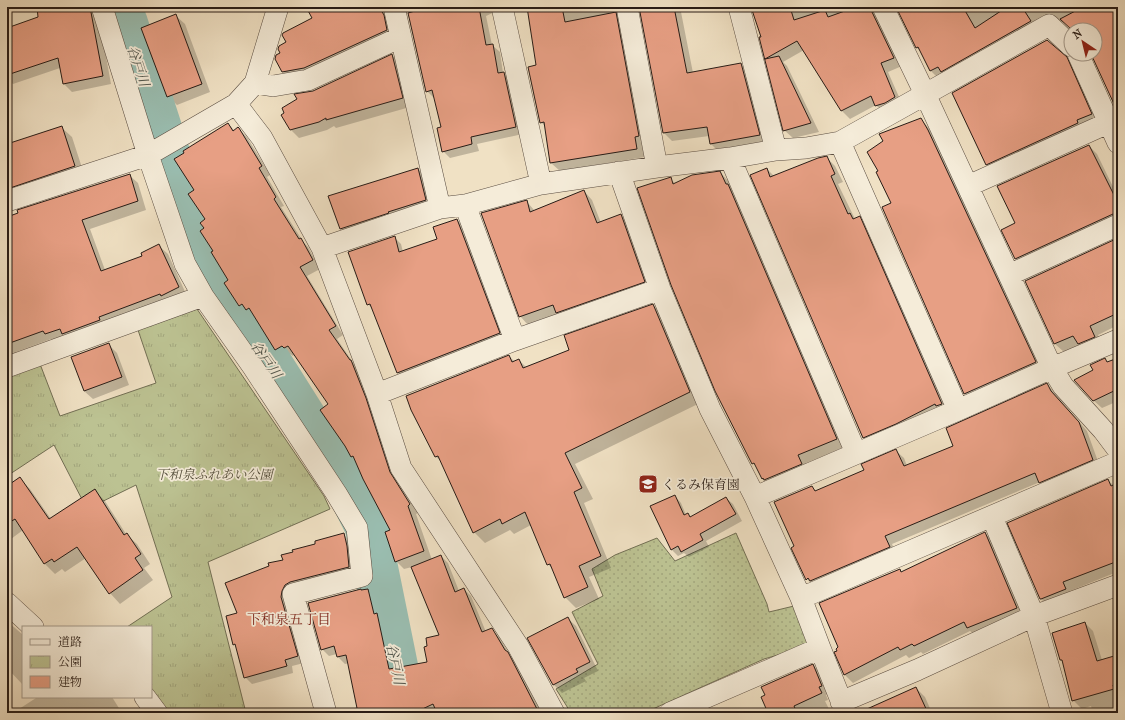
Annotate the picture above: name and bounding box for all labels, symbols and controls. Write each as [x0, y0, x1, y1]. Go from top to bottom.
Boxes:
north arrow [1063, 22, 1103, 62]
text: N [1070, 26, 1085, 42]
water label: 谷戸川 [123, 43, 153, 91]
water label: 谷戸川 [247, 338, 286, 384]
park label: 下和泉ふれあい公園 [155, 467, 274, 482]
school or university icon: くるみ保育園 [637, 473, 659, 495]
place label: くるみ保育園 [662, 477, 740, 492]
district label: 下和泉五丁目 [247, 611, 331, 628]
legend [22, 626, 152, 698]
text: 道路 [58, 635, 82, 649]
water label: 谷戸川 [382, 642, 408, 688]
text: 公園 [58, 655, 82, 669]
text: 建物 [58, 675, 82, 689]

